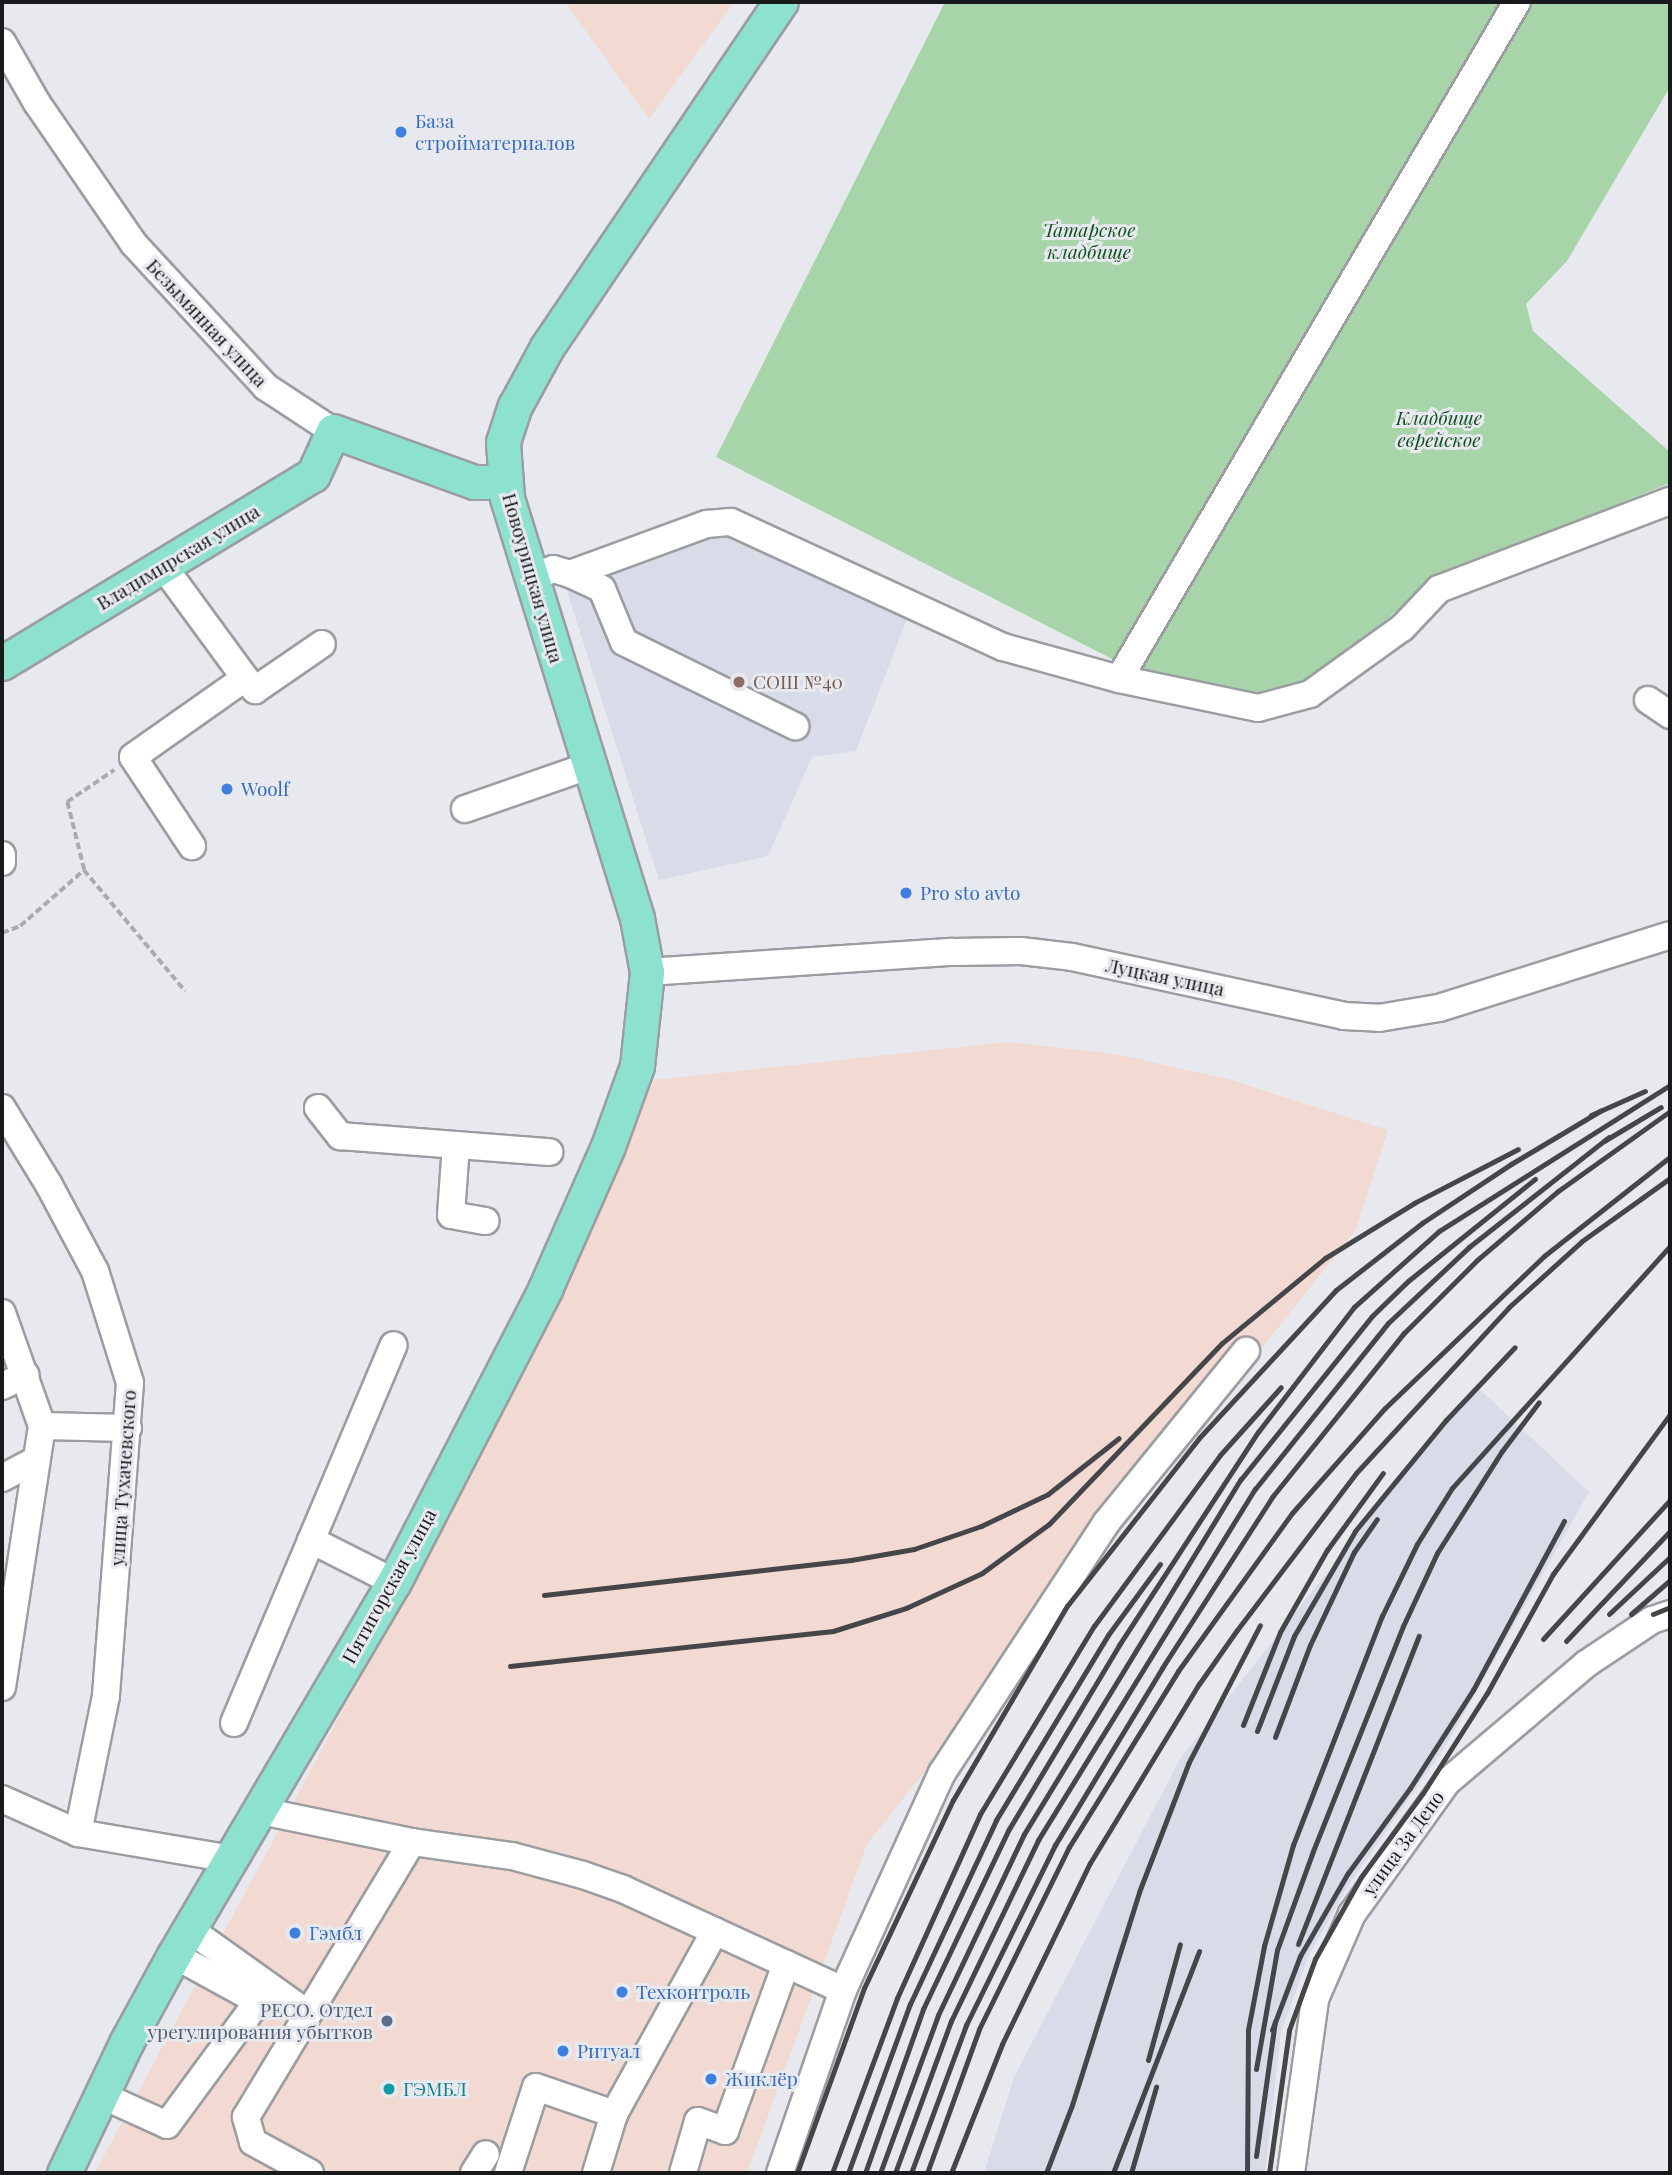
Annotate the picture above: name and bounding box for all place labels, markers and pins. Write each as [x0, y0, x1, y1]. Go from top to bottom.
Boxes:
place label: База стройматериалов [415, 110, 575, 154]
marker: База стройматериалов [393, 124, 409, 140]
place label: СОШ №40 [753, 671, 843, 693]
marker: СОШ №40 [731, 674, 747, 690]
place label: Woolf [241, 778, 289, 800]
marker: Woolf [219, 781, 235, 797]
place label: Pro sto avto [920, 882, 1020, 904]
marker: Pro sto avto [898, 885, 914, 901]
place label: Гэмбл [309, 1922, 362, 1944]
marker: Гэмбл [287, 1925, 303, 1941]
place label: Техконтроль [636, 1981, 750, 2003]
marker: Техконтроль [614, 1984, 630, 2000]
place label: РЕСО. Отдел урегулирования убытков [148, 1999, 373, 2043]
marker: РЕСО. Отдел урегулирования убытков [379, 2013, 395, 2029]
place label: Ритуал [577, 2040, 640, 2062]
marker: Ритуал [555, 2043, 571, 2059]
place label: Жиклёр [725, 2068, 798, 2090]
marker: Жиклёр [703, 2071, 719, 2087]
place label: ГЭМБЛ [403, 2078, 467, 2100]
marker: ГЭМБЛ [381, 2081, 397, 2097]

